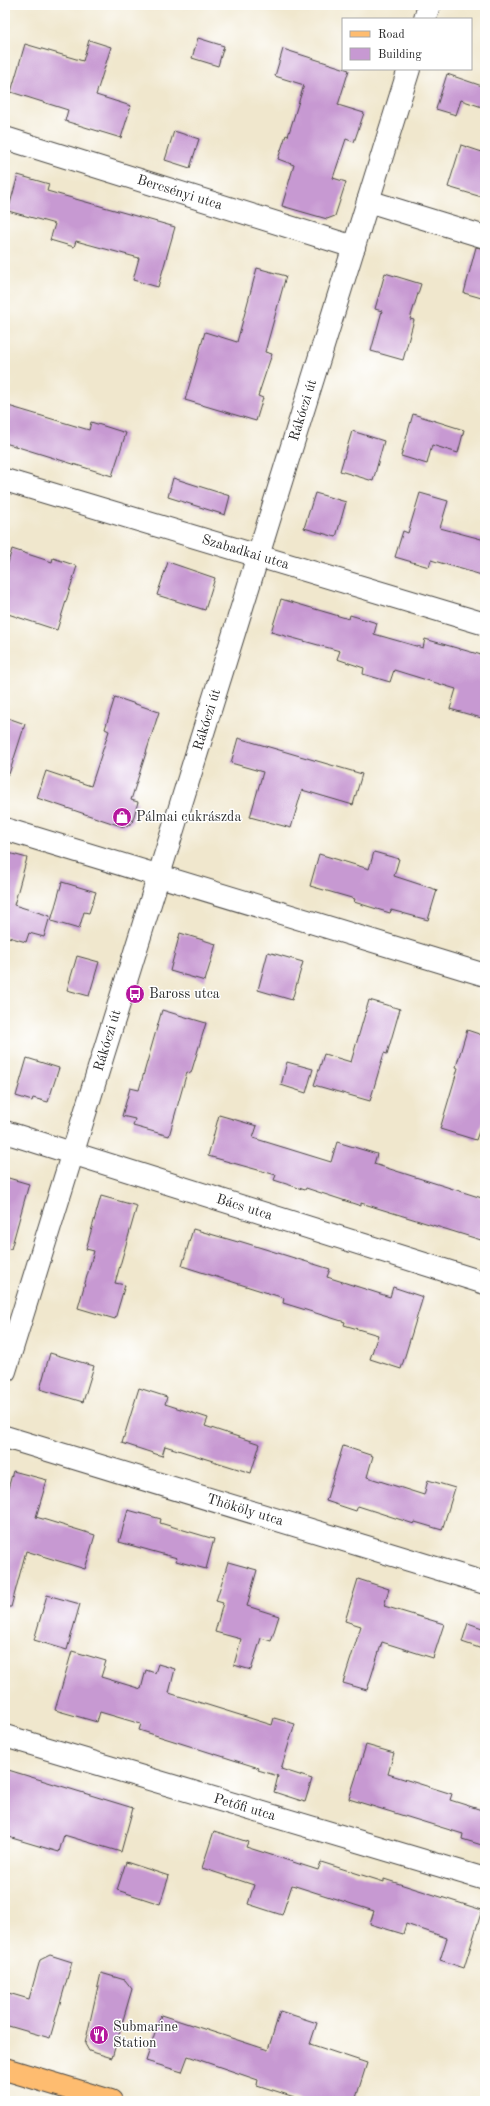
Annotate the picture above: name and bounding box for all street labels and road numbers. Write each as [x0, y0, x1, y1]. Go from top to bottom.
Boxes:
street label: Bercsényi utca [135, 173, 224, 212]
street label: Rákóczi út [287, 378, 319, 443]
street label: Szabadkai utca [200, 532, 291, 572]
street label: Rákóczi út [191, 687, 223, 752]
street label: Rákóczi út [91, 1008, 124, 1073]
street label: Bács utca [215, 1192, 274, 1223]
street label: Thököly utca [205, 1492, 285, 1528]
street label: Petőfi utca [212, 1792, 277, 1823]

